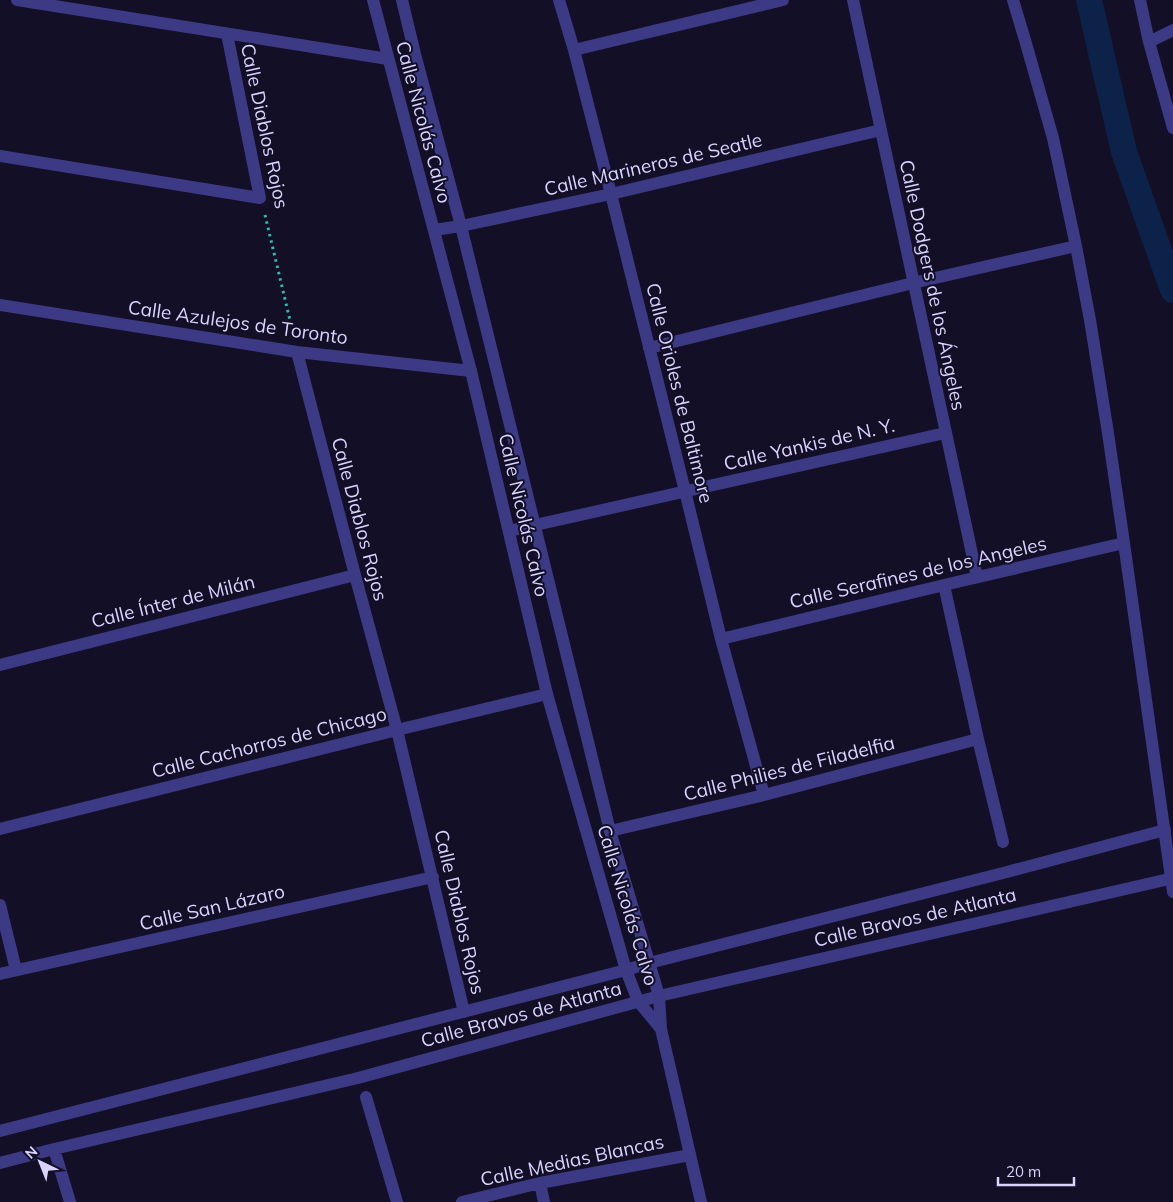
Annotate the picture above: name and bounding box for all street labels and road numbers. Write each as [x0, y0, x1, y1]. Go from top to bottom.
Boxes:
street label: Calle Nicolás Calvo [391, 38, 457, 206]
street label: Calle Diablos Rojos [236, 41, 294, 211]
street label: Calle Marineros de Seatle [542, 127, 764, 201]
street label: Calle Dodgers de los Ángeles [895, 158, 971, 412]
street label: Calle Orioles de Baltimore [641, 280, 719, 506]
street label: Calle Azulejos de Toronto [127, 295, 349, 349]
street label: Calle Yankis de N. Y. [721, 413, 897, 475]
street label: Calle Nicolás Calvo [494, 431, 554, 599]
street label: Calle Diablos Rojos [327, 435, 393, 603]
street label: Calle Serafines de los Angeles [787, 531, 1049, 613]
street label: Calle Ínter de Milán [89, 569, 257, 633]
street label: Calle Cachorros de Chicago [149, 701, 389, 783]
street label: Calle Philies de Filadelfia [681, 730, 897, 806]
street label: Calle Nicolás Calvo [592, 822, 664, 988]
street label: Calle Diablos Rojos [429, 827, 491, 997]
street label: Calle San Lázaro [137, 879, 287, 935]
street label: Calle Bravos de Atlanta [812, 882, 1018, 952]
street label: Calle Bravos de Atlanta [418, 976, 624, 1052]
street label: Calle Medias Blancas [478, 1129, 666, 1191]

